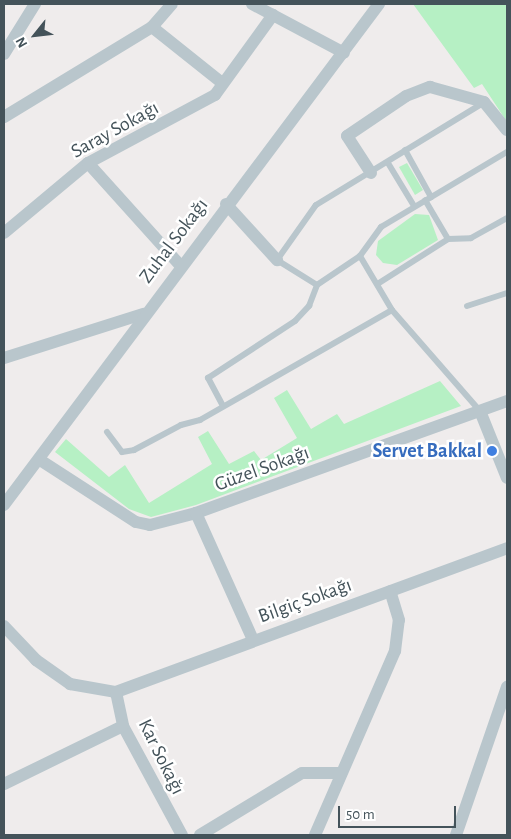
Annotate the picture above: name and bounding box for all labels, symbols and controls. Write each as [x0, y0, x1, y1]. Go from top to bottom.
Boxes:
north arrow [10, 10, 60, 60]
text: N [13, 35, 30, 50]
street label: Saray Sokağı [67, 96, 163, 164]
street label: Zuhal Sokağı [134, 194, 214, 288]
place label: Servet Bakkal [372, 439, 482, 463]
street label: Güzel Sokağı [212, 441, 312, 497]
marker: Servet Bakkal [486, 445, 498, 457]
street label: Bilgiç Sokağı [255, 573, 355, 629]
street label: Kar Sokağı [132, 715, 190, 799]
scale bar [341, 796, 458, 828]
text: 50 m [346, 807, 375, 822]

